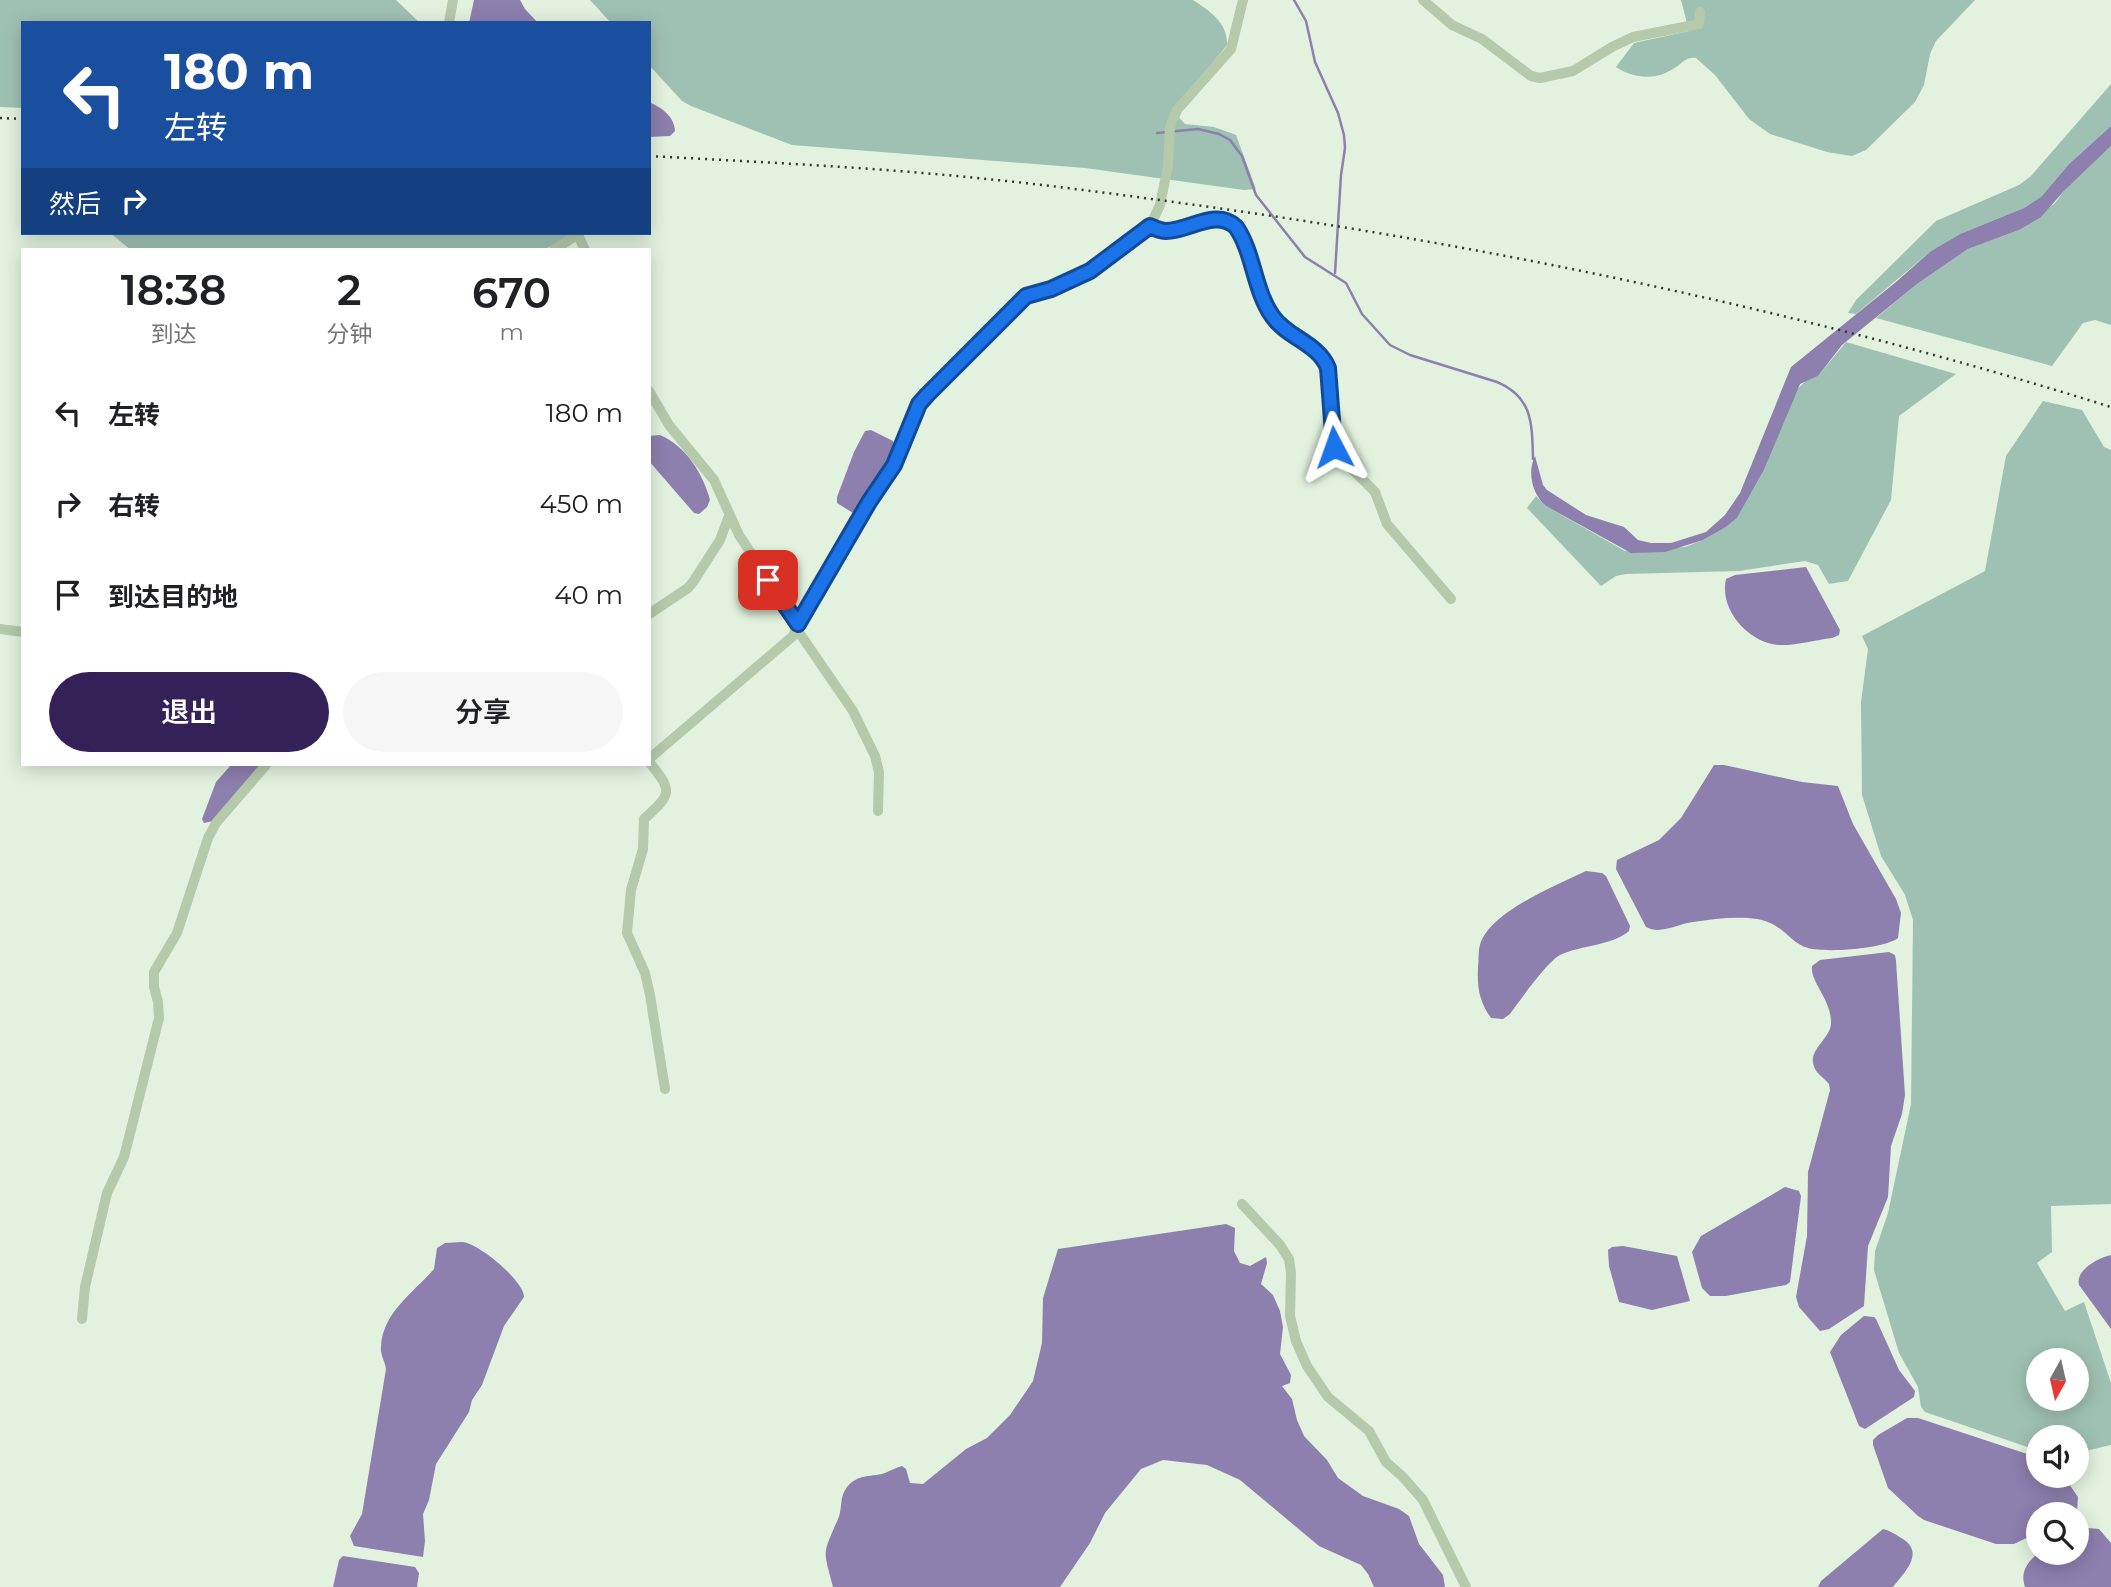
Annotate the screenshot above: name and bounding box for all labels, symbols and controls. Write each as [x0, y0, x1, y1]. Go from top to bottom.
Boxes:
text: 180 m [164, 42, 314, 101]
icon: left [49, 49, 140, 140]
text: 左转 [164, 108, 228, 147]
icon: right [115, 182, 153, 220]
text: 然后 [49, 188, 101, 220]
text: 18:38 [121, 264, 226, 316]
text: 2 [337, 264, 361, 316]
text: 670 [472, 267, 551, 319]
text: m [499, 318, 524, 346]
text: 到达 [151, 320, 197, 348]
text: 分钟 [326, 320, 372, 348]
icon: left [49, 394, 87, 432]
text: 180 m [545, 397, 623, 429]
text: 左转 [108, 399, 160, 431]
position arrow [1297, 410, 1371, 484]
icon: right [49, 485, 87, 523]
text: 450 m [540, 488, 623, 520]
text: 右转 [108, 490, 160, 522]
pin [738, 550, 798, 610]
icon: arrive [749, 561, 787, 599]
icon: arrive [49, 576, 87, 614]
text: 40 m [554, 579, 623, 611]
text: 到达目的地 [108, 581, 238, 613]
button: 退出 [49, 672, 329, 752]
button: 分享 [343, 672, 623, 752]
north arrow [2026, 1348, 2090, 1410]
map controls [2026, 1348, 2089, 1565]
button: sound [2026, 1425, 2089, 1488]
button: search [2026, 1502, 2089, 1565]

